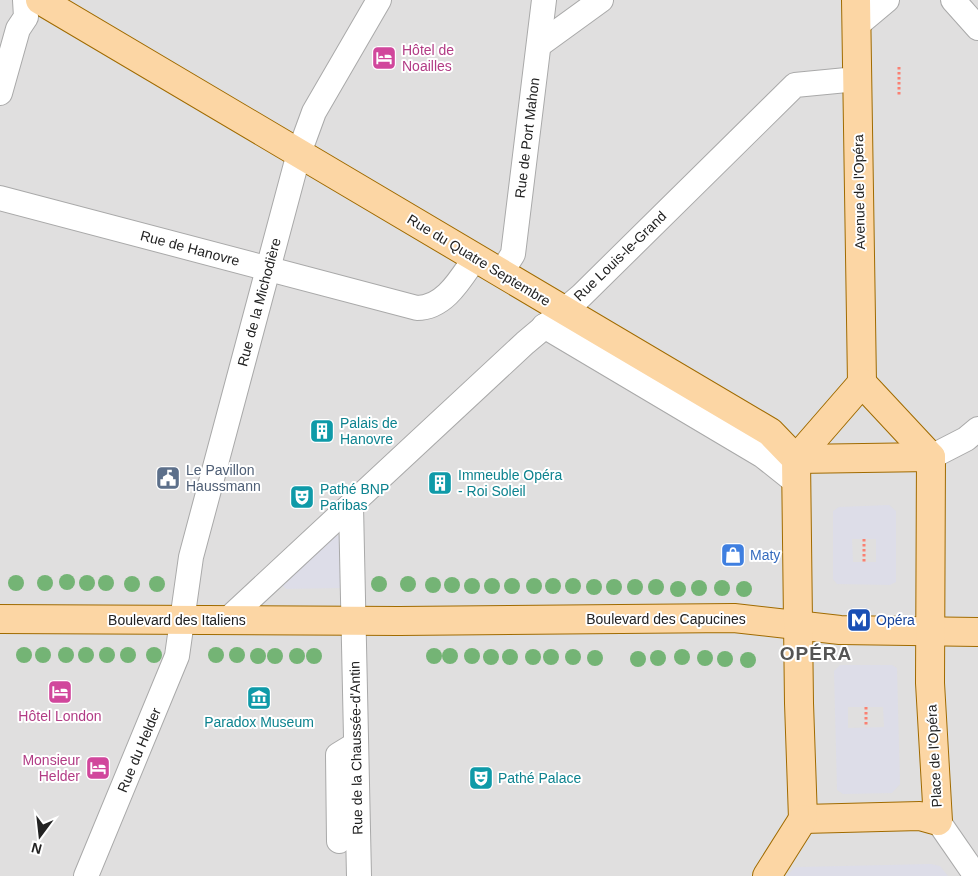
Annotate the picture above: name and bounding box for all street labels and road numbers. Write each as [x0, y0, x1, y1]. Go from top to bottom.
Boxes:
street label: Rue de Port Mahon [512, 77, 542, 199]
street label: Avenue de l'Opéra [850, 134, 868, 250]
street label: Rue Louis-le-Grand [571, 208, 669, 304]
street label: Rue du Quatre Septembre [404, 211, 554, 309]
street label: Rue de Hanovre [139, 227, 242, 269]
street label: Rue de la Michodière [234, 236, 284, 368]
street label: Boulevard des Capucines [586, 611, 746, 627]
street label: Boulevard des Italiens [108, 612, 246, 628]
street label: Rue de la Chaussée-d'Antin [346, 661, 366, 835]
street label: Place de l'Opéra [923, 704, 945, 808]
street label: Rue du Helder [114, 705, 164, 795]

